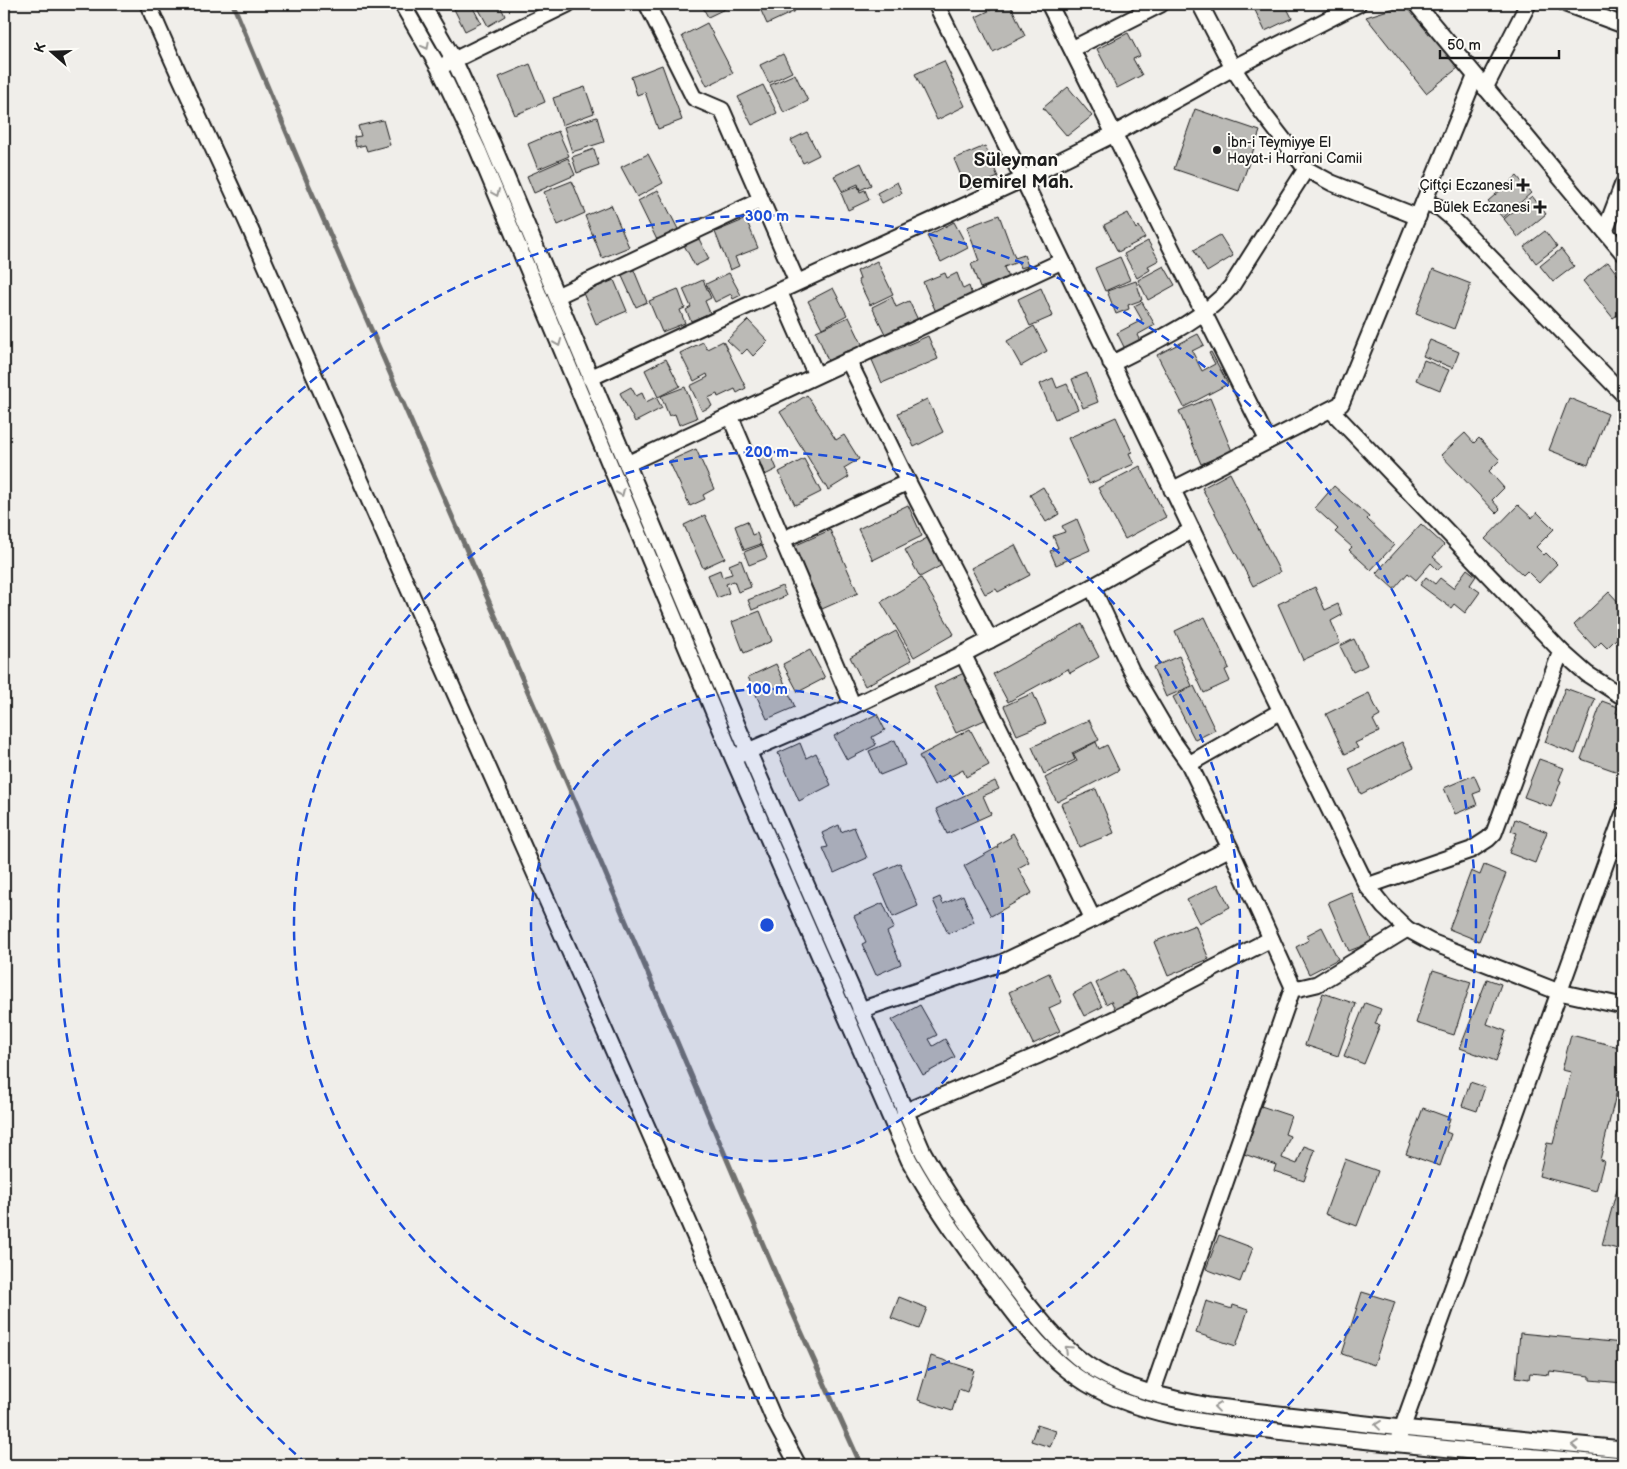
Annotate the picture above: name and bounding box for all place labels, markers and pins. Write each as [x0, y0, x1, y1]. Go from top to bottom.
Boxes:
place label: İbn-i Teymiyye El Hayat-i Harrani Camii [1227, 133, 1362, 167]
marker: İbn-i Teymiyye El Hayat-i Harrani Camii [1211, 144, 1223, 156]
place label: Çiftçi Eczanesi [1420, 177, 1513, 194]
marker: Çiftçi Eczanesi [1517, 179, 1529, 191]
place label: Bülek Eczanesi [1433, 199, 1530, 216]
marker: Bülek Eczanesi [1534, 201, 1546, 213]
centre of rings [758, 916, 776, 934]

